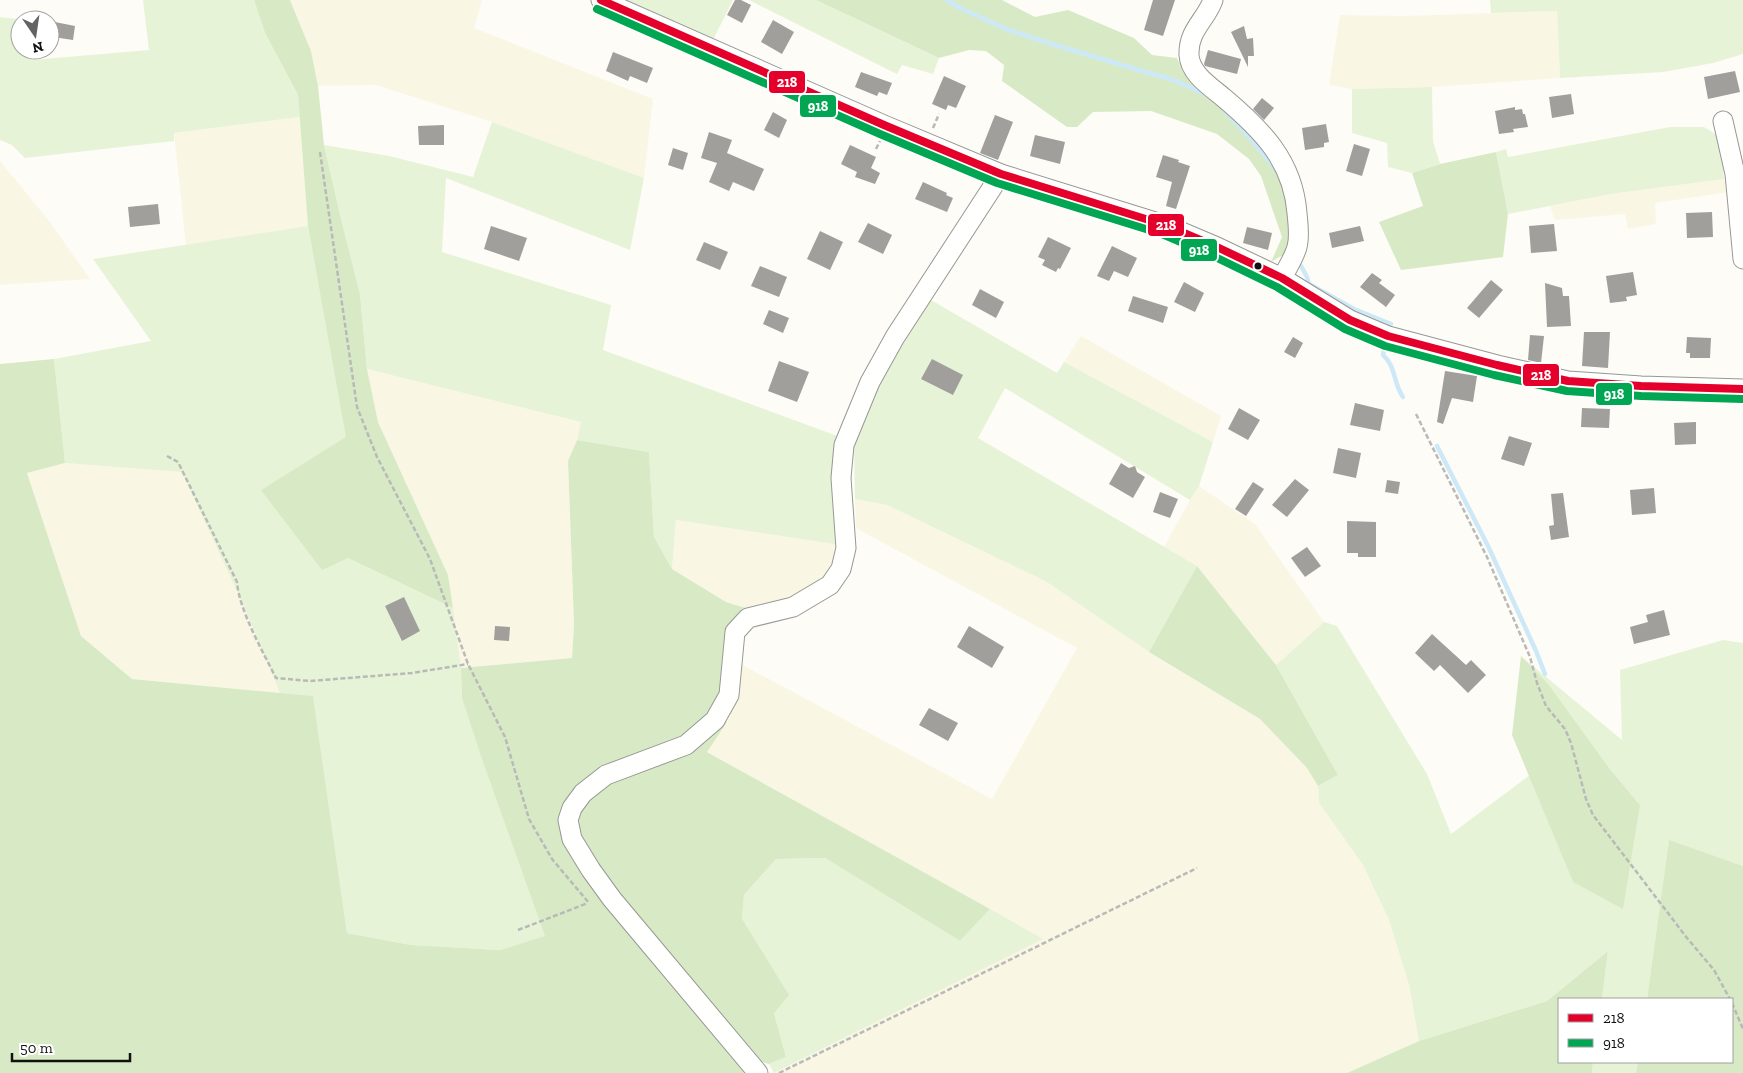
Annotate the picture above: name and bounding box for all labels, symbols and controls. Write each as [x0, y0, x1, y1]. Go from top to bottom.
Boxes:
north arrow [10, 10, 60, 60]
text: N [30, 38, 45, 57]
line badge: 218 [768, 70, 806, 94]
text: 218 [777, 74, 798, 91]
line badge: 918 [799, 94, 837, 118]
text: 918 [808, 98, 829, 115]
line badge: 218 [1147, 213, 1185, 237]
text: 218 [1156, 217, 1177, 234]
line badge: 918 [1180, 238, 1218, 262]
text: 918 [1189, 242, 1210, 259]
unlabelled marker [1253, 261, 1263, 271]
line badge: 218 [1522, 363, 1560, 387]
text: 218 [1531, 367, 1552, 384]
line badge: 918 [1595, 382, 1633, 406]
text: 918 [1604, 386, 1625, 403]
legend [1558, 998, 1733, 1063]
text: 218 [1603, 1009, 1625, 1027]
scale bar [12, 1030, 130, 1062]
text: 918 [1603, 1034, 1625, 1052]
text: 50 m [20, 1039, 53, 1057]

